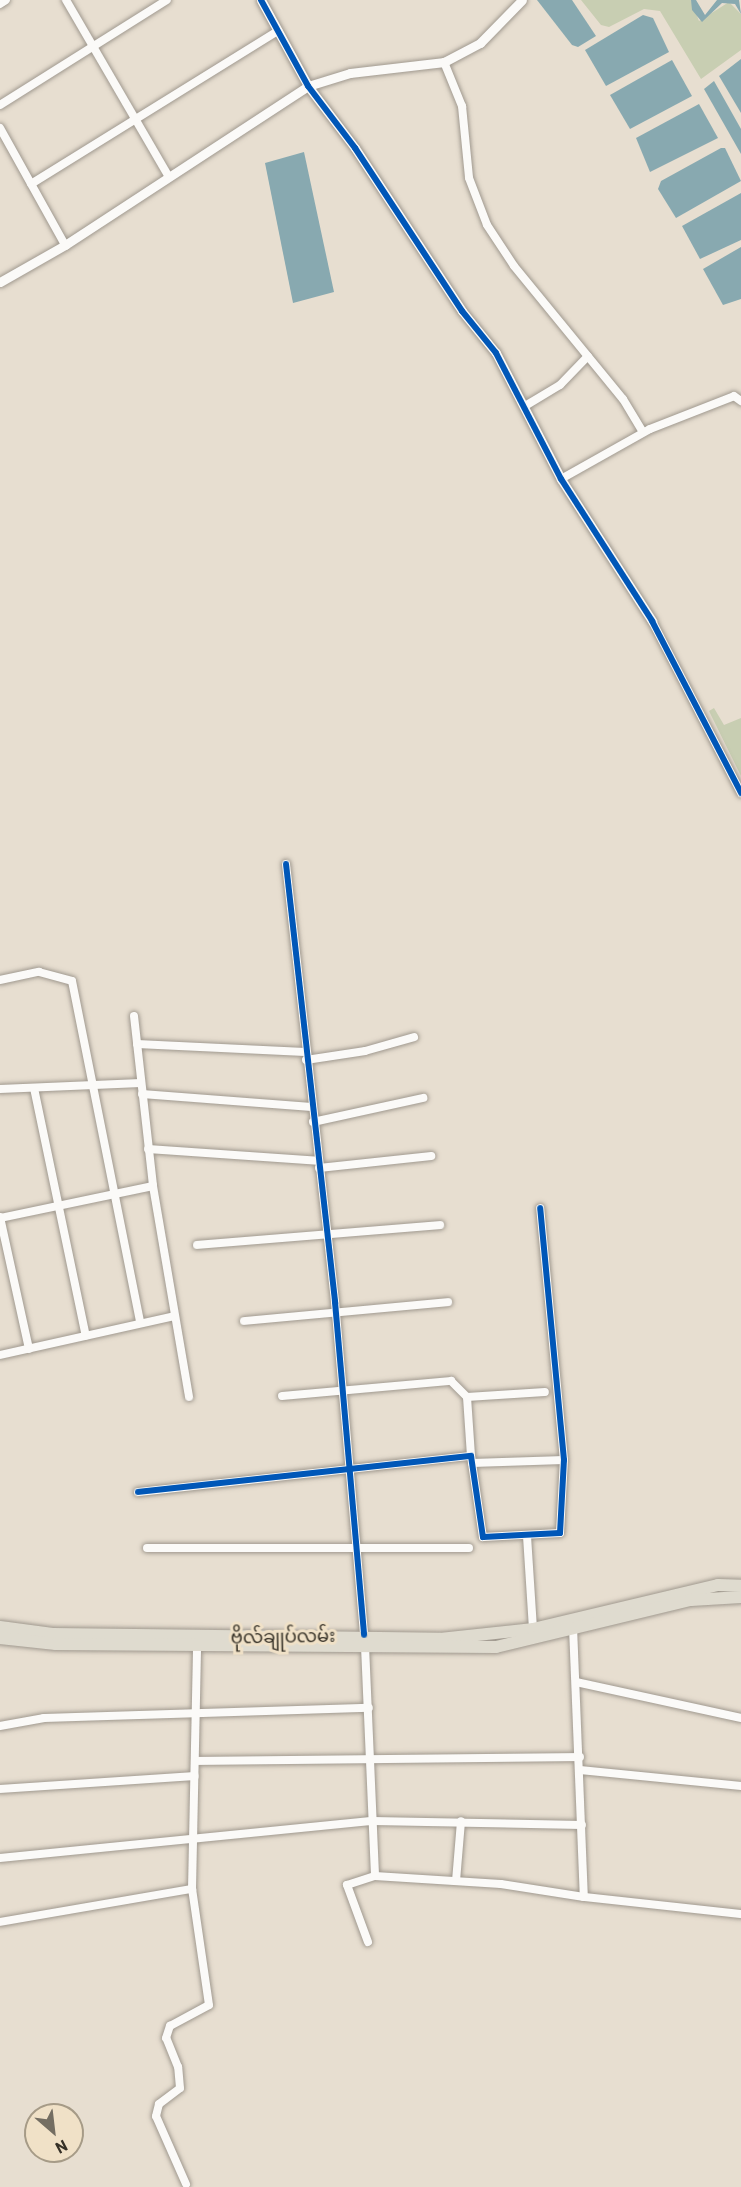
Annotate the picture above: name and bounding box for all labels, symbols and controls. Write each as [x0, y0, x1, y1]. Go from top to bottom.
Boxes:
street label: ဗိုလ်ချုပ်လမ်း [230, 1624, 336, 1648]
north arrow [24, 2103, 84, 2163]
text: N [53, 2137, 71, 2158]

